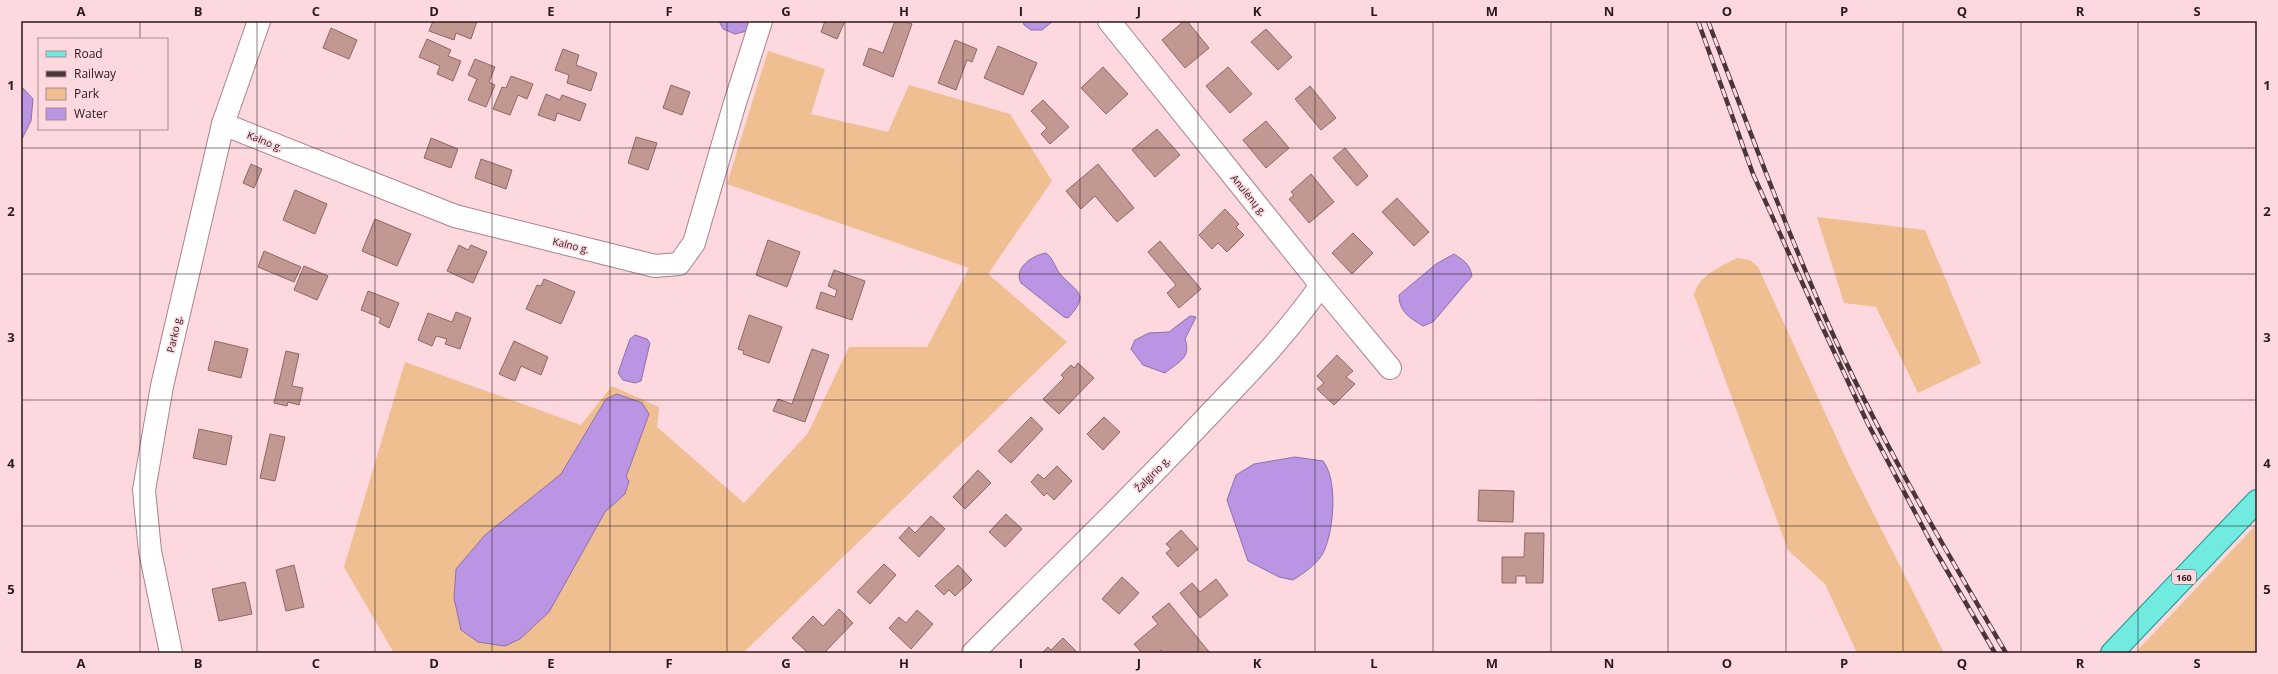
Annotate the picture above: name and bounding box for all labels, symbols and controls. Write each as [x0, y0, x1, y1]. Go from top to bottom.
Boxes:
text: A [77, 2, 86, 20]
text: B [194, 2, 203, 20]
text: C [312, 2, 320, 20]
text: D [429, 2, 439, 20]
text: E [547, 2, 555, 20]
text: F [665, 2, 673, 20]
text: G [781, 2, 791, 20]
text: H [899, 2, 909, 20]
text: I [1019, 2, 1023, 20]
text: J [1136, 2, 1141, 20]
text: K [1253, 2, 1262, 20]
text: L [1370, 2, 1378, 20]
text: M [1486, 2, 1498, 20]
text: N [1604, 2, 1614, 20]
text: O [1722, 2, 1732, 20]
text: P [1840, 2, 1848, 20]
text: Q [1957, 2, 1967, 20]
text: R [2076, 2, 2085, 20]
text: S [2193, 2, 2201, 20]
legend [38, 38, 168, 130]
text: Road [74, 45, 103, 62]
text: Railway [74, 65, 117, 82]
text: 1 [7, 76, 15, 94]
text: 1 [2263, 76, 2271, 94]
text: Park [74, 85, 100, 102]
text: Water [74, 105, 108, 122]
street label: Kalno g. [245, 128, 285, 154]
street label: Anulėnų g. [1228, 171, 1270, 219]
text: 2 [7, 202, 15, 220]
text: 2 [2263, 202, 2271, 220]
street label: Kalno g. [551, 234, 591, 256]
street label: Parko g. [163, 314, 185, 354]
text: 3 [7, 328, 15, 346]
text: 3 [2263, 328, 2271, 346]
street label: Žalgirio g. [1131, 453, 1173, 495]
text: 4 [7, 454, 15, 472]
text: 4 [2263, 454, 2271, 472]
road number: 160 [2172, 570, 2196, 584]
text: 5 [7, 580, 15, 598]
text: 5 [2263, 580, 2271, 598]
text: A [77, 654, 86, 672]
text: B [194, 654, 203, 672]
text: C [312, 654, 320, 672]
text: D [429, 654, 439, 672]
text: E [547, 654, 555, 672]
text: F [665, 654, 673, 672]
text: G [781, 654, 791, 672]
text: H [899, 654, 909, 672]
text: I [1019, 654, 1023, 672]
text: J [1136, 654, 1141, 672]
text: K [1253, 654, 1262, 672]
text: L [1370, 654, 1378, 672]
text: M [1486, 654, 1498, 672]
text: N [1604, 654, 1614, 672]
text: O [1722, 654, 1732, 672]
text: P [1840, 654, 1848, 672]
text: Q [1957, 654, 1967, 672]
text: R [2076, 654, 2085, 672]
text: S [2193, 654, 2201, 672]

